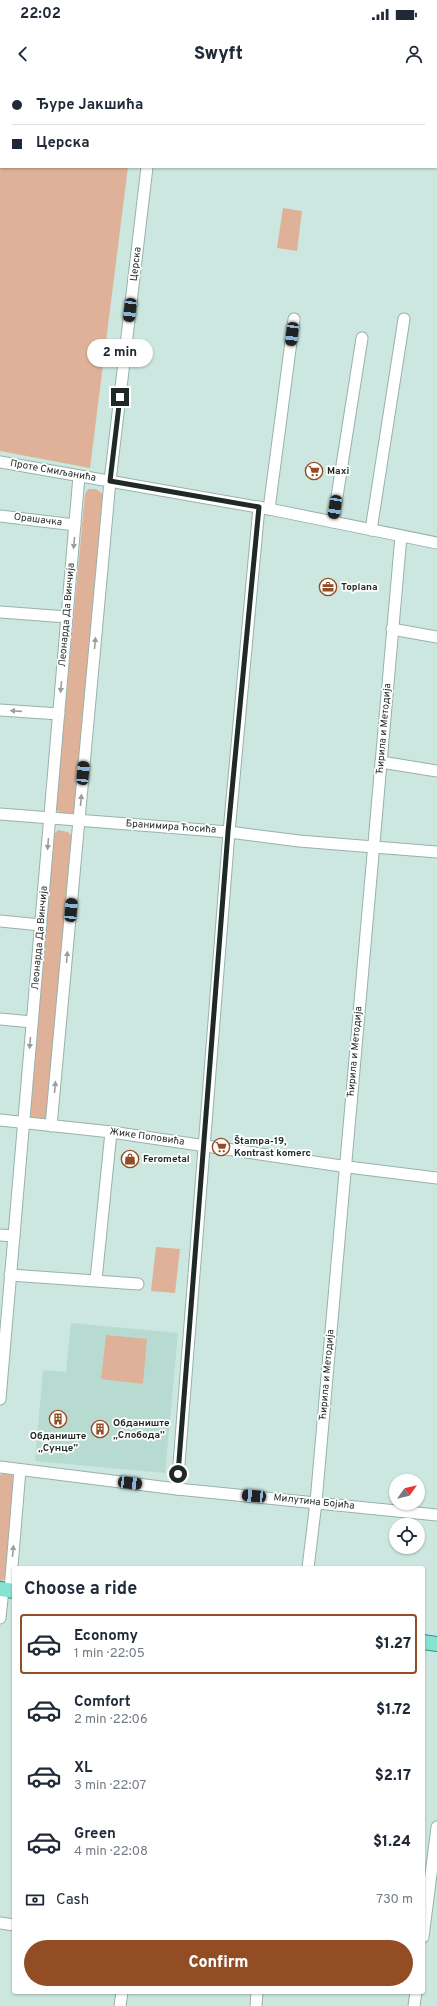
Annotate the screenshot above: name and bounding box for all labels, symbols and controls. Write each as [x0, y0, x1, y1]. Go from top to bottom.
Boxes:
text: 22:02 [20, 5, 61, 24]
icon: back [12, 43, 34, 65]
text: Swyft [194, 43, 243, 66]
icon: person [403, 43, 425, 65]
text: Ђуре Јакшића [36, 96, 143, 115]
text: Церска [36, 134, 90, 153]
street label: Церска [127, 246, 145, 282]
car [123, 297, 137, 323]
car [285, 321, 299, 347]
callout: 2 min [87, 339, 153, 367]
text: 2 min [103, 345, 137, 361]
route end [111, 388, 129, 406]
street label: Проте Смиљанића [9, 457, 97, 485]
supermarket icon: Maxi [304, 461, 324, 481]
place label: Maxi [327, 465, 350, 478]
car [327, 494, 343, 520]
street label: Орашачка [13, 511, 63, 529]
one-way arrow [70, 537, 77, 549]
street label: Леонарда Да Винчија [56, 562, 78, 668]
office icon: Toplana [318, 577, 338, 597]
place label: Toplana [341, 581, 378, 594]
one-way arrow [92, 636, 99, 649]
one-way arrow [58, 681, 65, 693]
street label: Ћирила и Методија [374, 683, 394, 775]
one-way arrow [9, 707, 22, 714]
car [76, 761, 90, 785]
one-way arrow [78, 794, 84, 806]
street label: Бранимира Ћосића [125, 817, 217, 837]
one-way arrow [44, 838, 51, 850]
street label: Леонарда Да Винчија [29, 885, 51, 991]
car [64, 898, 78, 922]
one-way arrow [63, 951, 70, 963]
street label: Ћирила и Методија [345, 1006, 365, 1098]
one-way arrow [27, 1037, 34, 1049]
one-way arrow [51, 1081, 58, 1093]
street label: Жике Поповића [109, 1125, 185, 1149]
place label: Štampa-19, Kontrast komerc [234, 1135, 311, 1160]
supermarket icon: Štampa-19, Kontrast komerc [211, 1137, 231, 1157]
shop icon: Ferometal [120, 1149, 140, 1169]
place label: Ferometal [143, 1153, 190, 1166]
street label: Ћирила и Методија [317, 1329, 337, 1421]
building icon: Обданиште „Сунце” [48, 1409, 68, 1429]
place label: Обданиште „Слобода” [113, 1417, 170, 1442]
building icon: Обданиште „Слобода” [90, 1419, 110, 1439]
place label: Обданиште „Сунце” [30, 1430, 87, 1455]
route start [169, 1465, 187, 1483]
north arrow [389, 1474, 425, 1510]
map controls [389, 1474, 425, 1554]
car [117, 1476, 143, 1490]
car [242, 1489, 266, 1503]
street label: Милутина Бојића [273, 1491, 355, 1513]
button: locate [389, 1518, 425, 1554]
one-way arrow [10, 1545, 17, 1557]
text: Choose a ride [24, 1578, 137, 1601]
icon: car [26, 1626, 62, 1662]
text: Economy [74, 1627, 138, 1646]
text: $1.27 [375, 1635, 411, 1654]
text: 1 min · 22:05 [74, 1646, 145, 1662]
icon: car [26, 1692, 62, 1728]
text: Comfort [74, 1693, 131, 1712]
text: $1.72 [376, 1701, 411, 1720]
text: 2 min · 22:06 [74, 1712, 148, 1728]
icon: car [26, 1758, 62, 1794]
text: XL [74, 1759, 92, 1778]
text: $2.17 [375, 1767, 411, 1786]
text: 3 min · 22:07 [74, 1778, 146, 1794]
icon: car [26, 1824, 62, 1860]
text: Green [74, 1825, 116, 1844]
text: $1.24 [373, 1833, 411, 1852]
text: 4 min · 22:08 [74, 1844, 148, 1860]
icon: cash [24, 1889, 46, 1911]
text: Cash [56, 1891, 89, 1910]
text: 730 m [376, 1892, 413, 1908]
button: Confirm [24, 1940, 413, 1986]

